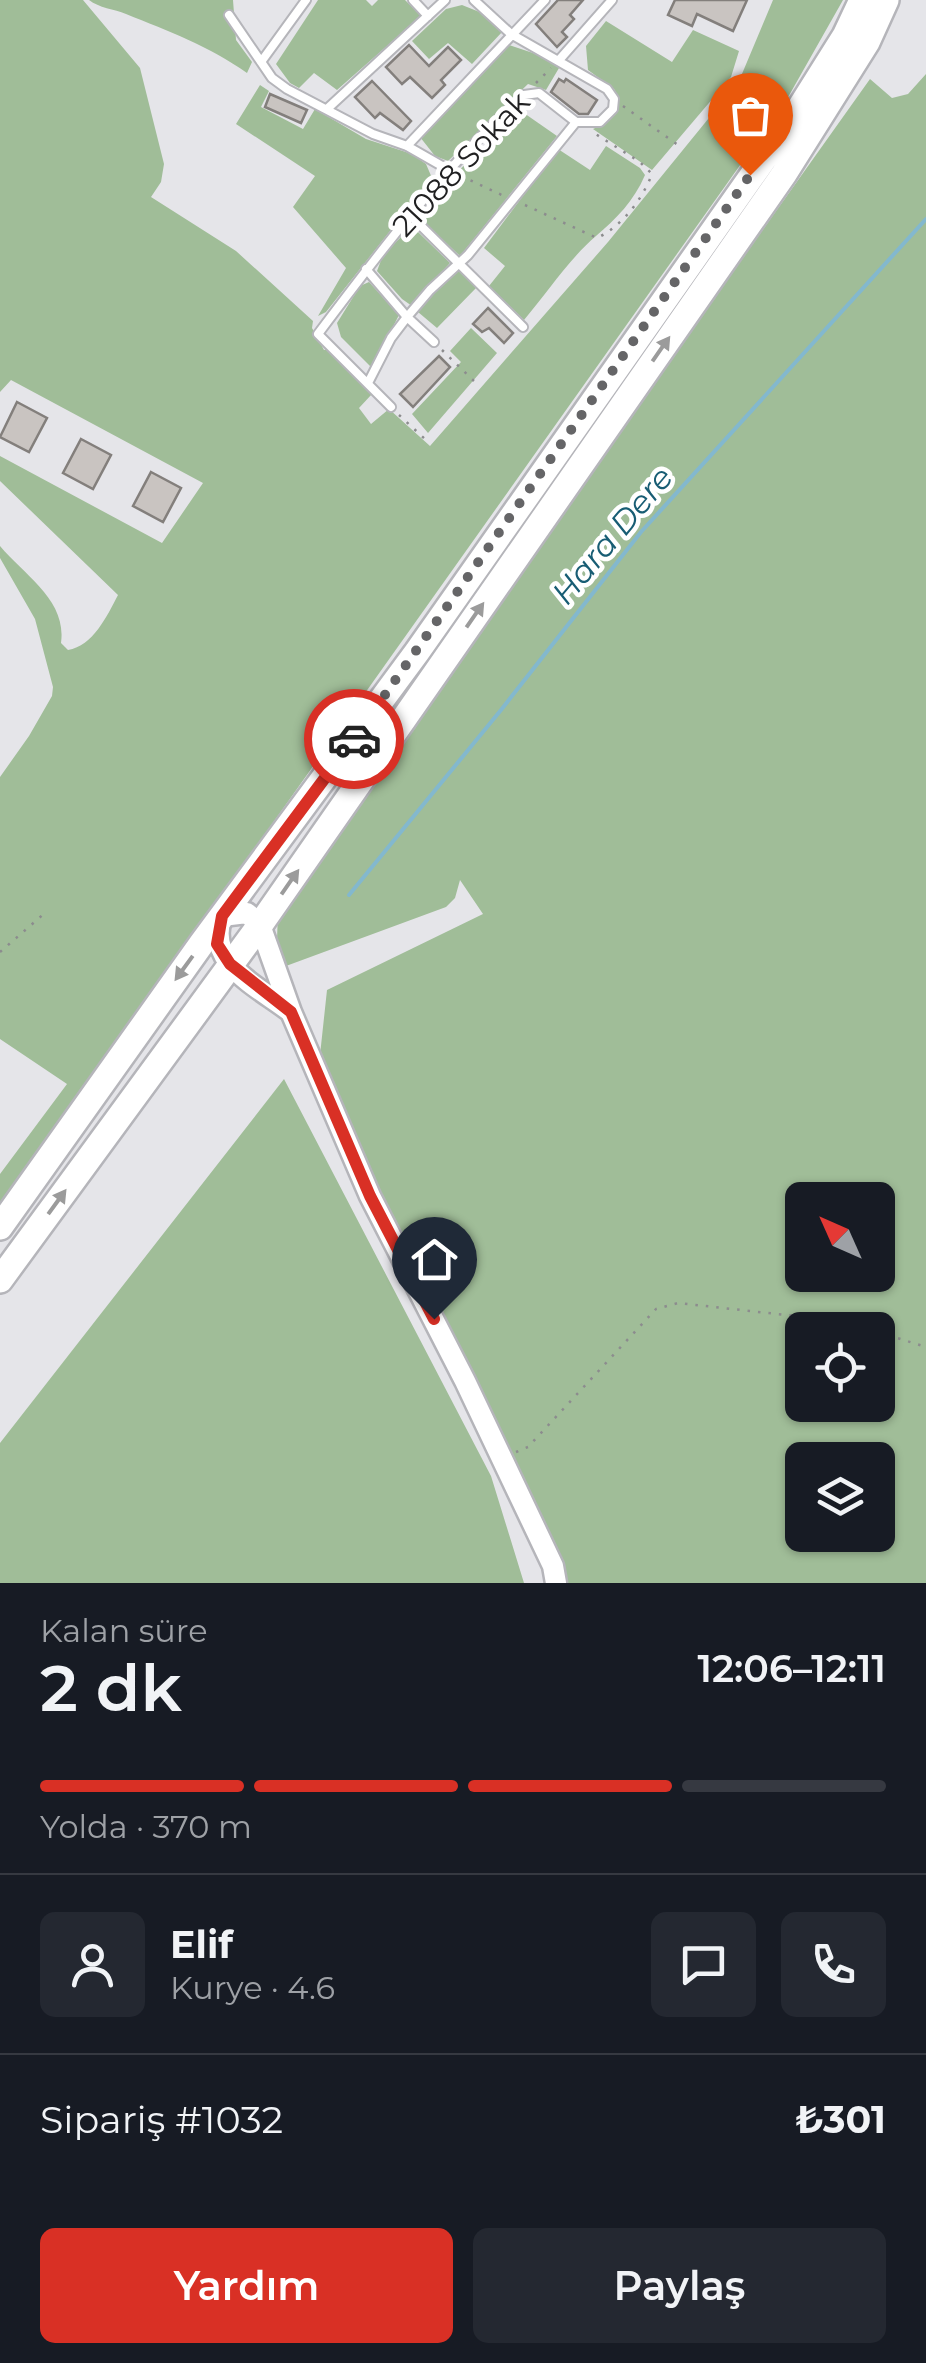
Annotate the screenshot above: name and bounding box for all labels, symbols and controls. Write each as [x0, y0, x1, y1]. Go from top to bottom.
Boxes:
pin [708, 73, 793, 176]
street label: 21088 Sokak [385, 84, 537, 244]
icon: bag [723, 88, 778, 143]
one-way arrow [651, 336, 670, 362]
water label: Hara Dere [543, 458, 681, 612]
one-way arrow [465, 602, 484, 629]
courier [304, 689, 404, 789]
icon: car [327, 712, 382, 767]
one-way arrow [280, 869, 299, 895]
one-way arrow [175, 955, 194, 981]
north arrow [785, 1182, 895, 1292]
map controls [785, 1182, 895, 1552]
one-way arrow [47, 1188, 67, 1215]
pin [392, 1217, 477, 1320]
icon: home [407, 1232, 462, 1287]
button: locate [785, 1312, 895, 1422]
button: layers [785, 1442, 895, 1552]
text: Kalan süre [40, 1611, 208, 1650]
text: 12:06–12:11 [697, 1645, 886, 1692]
text: 2 dk [40, 1648, 182, 1727]
text: Yolda · 370 m [40, 1807, 252, 1846]
button: person [40, 1912, 145, 2017]
button: chat [651, 1912, 756, 2017]
button: phone [781, 1912, 886, 2017]
text: Elif [170, 1921, 233, 1968]
text: Kurye · 4.6 [170, 1968, 335, 2007]
text: Sipariş #1032 [40, 2096, 283, 2143]
text: ₺301 [795, 2096, 886, 2143]
button: Yardım [40, 2228, 453, 2343]
button: Paylaş [473, 2228, 886, 2343]

